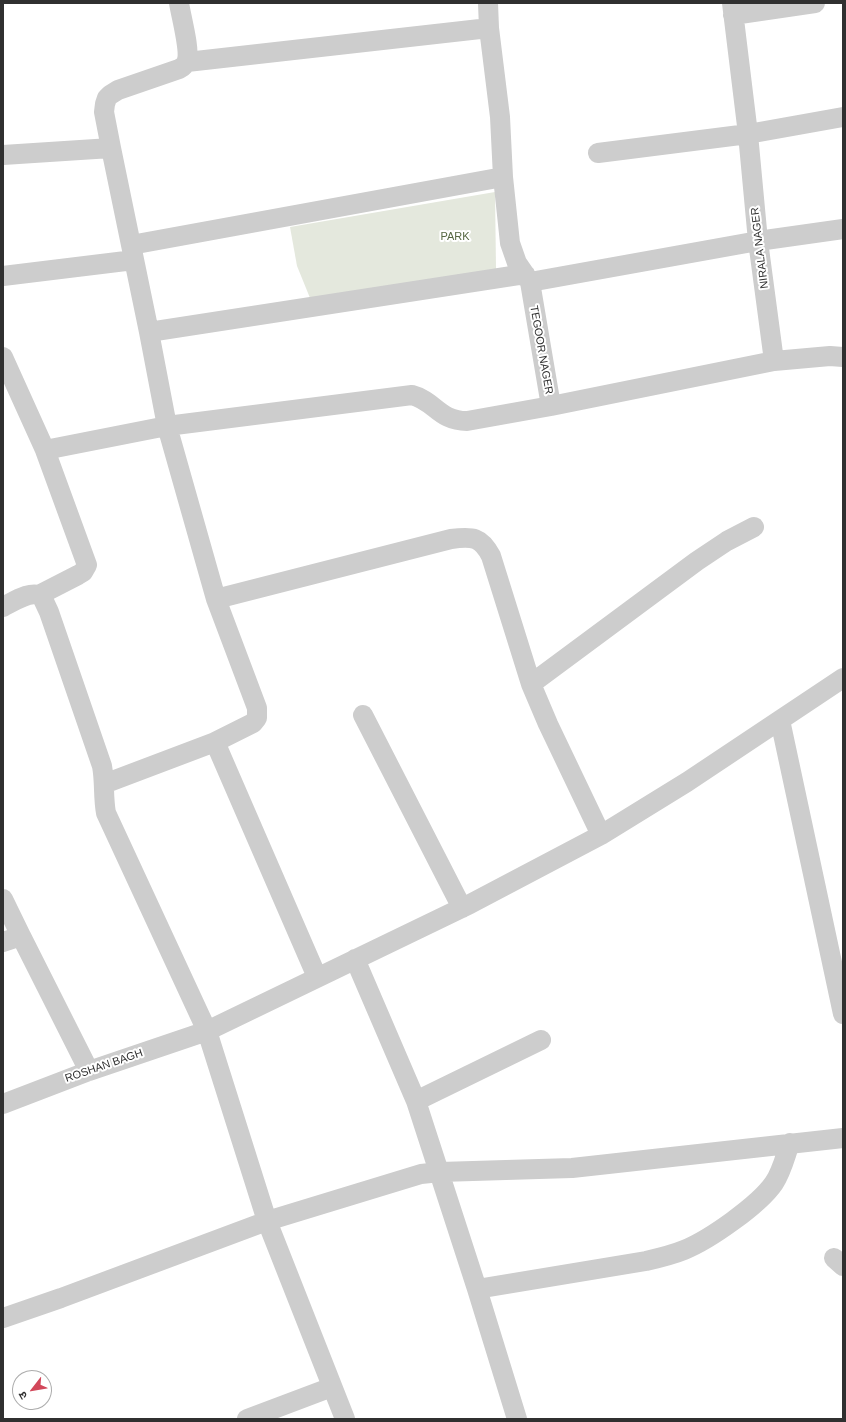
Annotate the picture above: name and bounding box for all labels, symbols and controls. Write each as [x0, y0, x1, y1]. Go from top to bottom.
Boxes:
street label: NIRALA NAGER [748, 207, 772, 289]
park label: PARK [440, 230, 470, 244]
street label: TEGOOR NAGER [527, 305, 555, 395]
street label: ROSHAN BAGH [63, 1047, 145, 1085]
north arrow [12, 1370, 52, 1410]
text: उ [16, 1390, 29, 1402]

